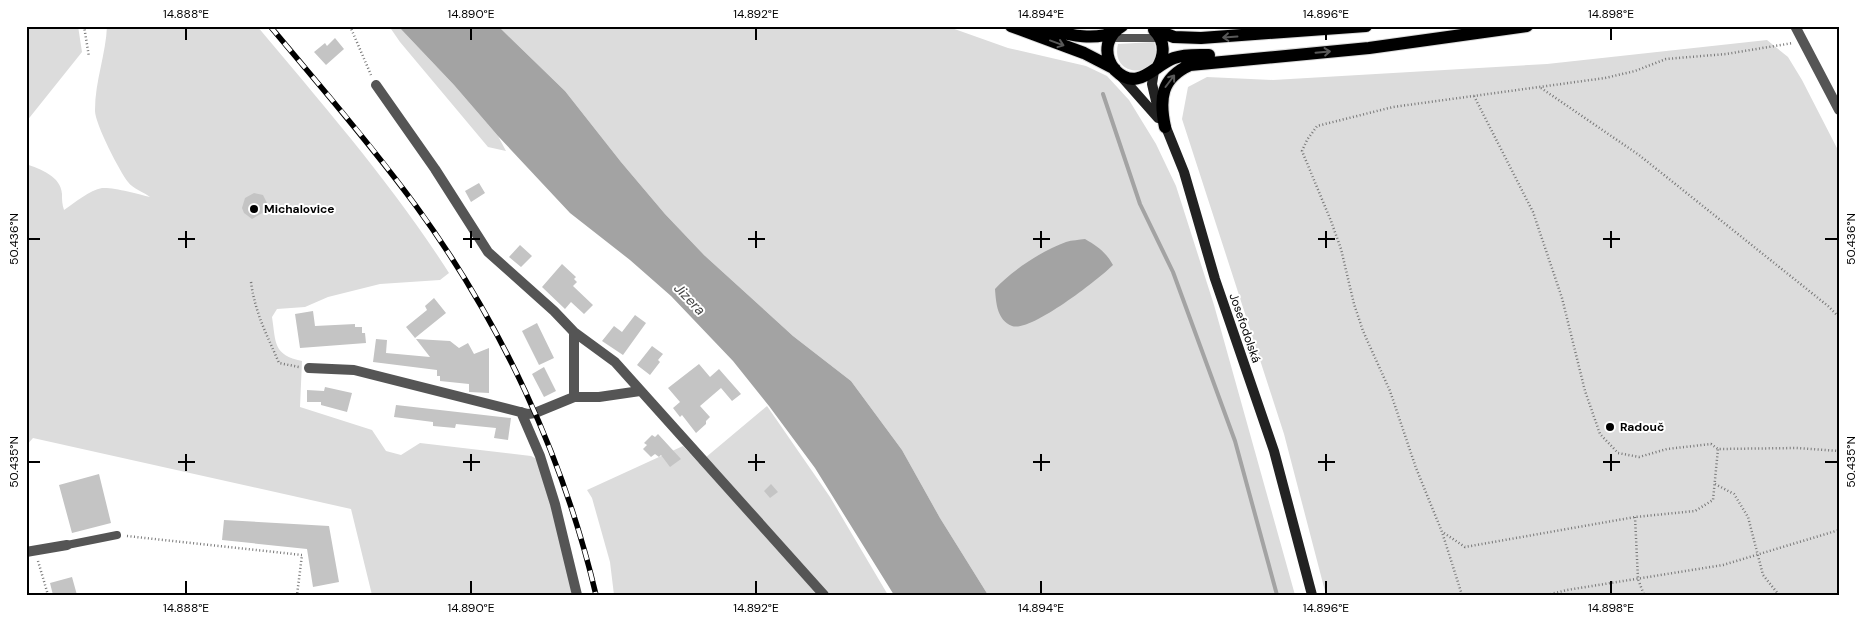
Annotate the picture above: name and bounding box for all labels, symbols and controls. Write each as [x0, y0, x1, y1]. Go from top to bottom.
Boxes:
text: 14.888°E [163, 6, 209, 22]
text: 14.890°E [448, 6, 495, 22]
text: 14.892°E [733, 6, 779, 22]
text: 14.894°E [1018, 6, 1064, 22]
text: 14.896°E [1303, 6, 1349, 22]
text: 14.898°E [1588, 6, 1634, 22]
one-way arrow [1222, 32, 1238, 41]
one-way arrow [1049, 39, 1064, 48]
one-way arrow [1314, 47, 1330, 57]
one-way arrow [1165, 74, 1175, 88]
place label: Michalovice [264, 201, 334, 217]
marker: Michalovice [248, 203, 260, 215]
text: 50.436°N [6, 213, 22, 265]
text: 50.436°N [1843, 213, 1859, 265]
water label: Jizera [670, 279, 710, 319]
street label: Josefodolská [1226, 291, 1264, 365]
place label: Radouč [1620, 419, 1664, 435]
marker: Radouč [1604, 421, 1616, 433]
text: 50.435°N [6, 436, 22, 488]
text: 50.435°N [1843, 436, 1859, 488]
text: 14.888°E [163, 600, 209, 616]
text: 14.890°E [448, 600, 495, 616]
text: 14.892°E [733, 600, 779, 616]
text: 14.894°E [1018, 600, 1064, 616]
text: 14.896°E [1303, 600, 1349, 616]
text: 14.898°E [1588, 600, 1634, 616]

